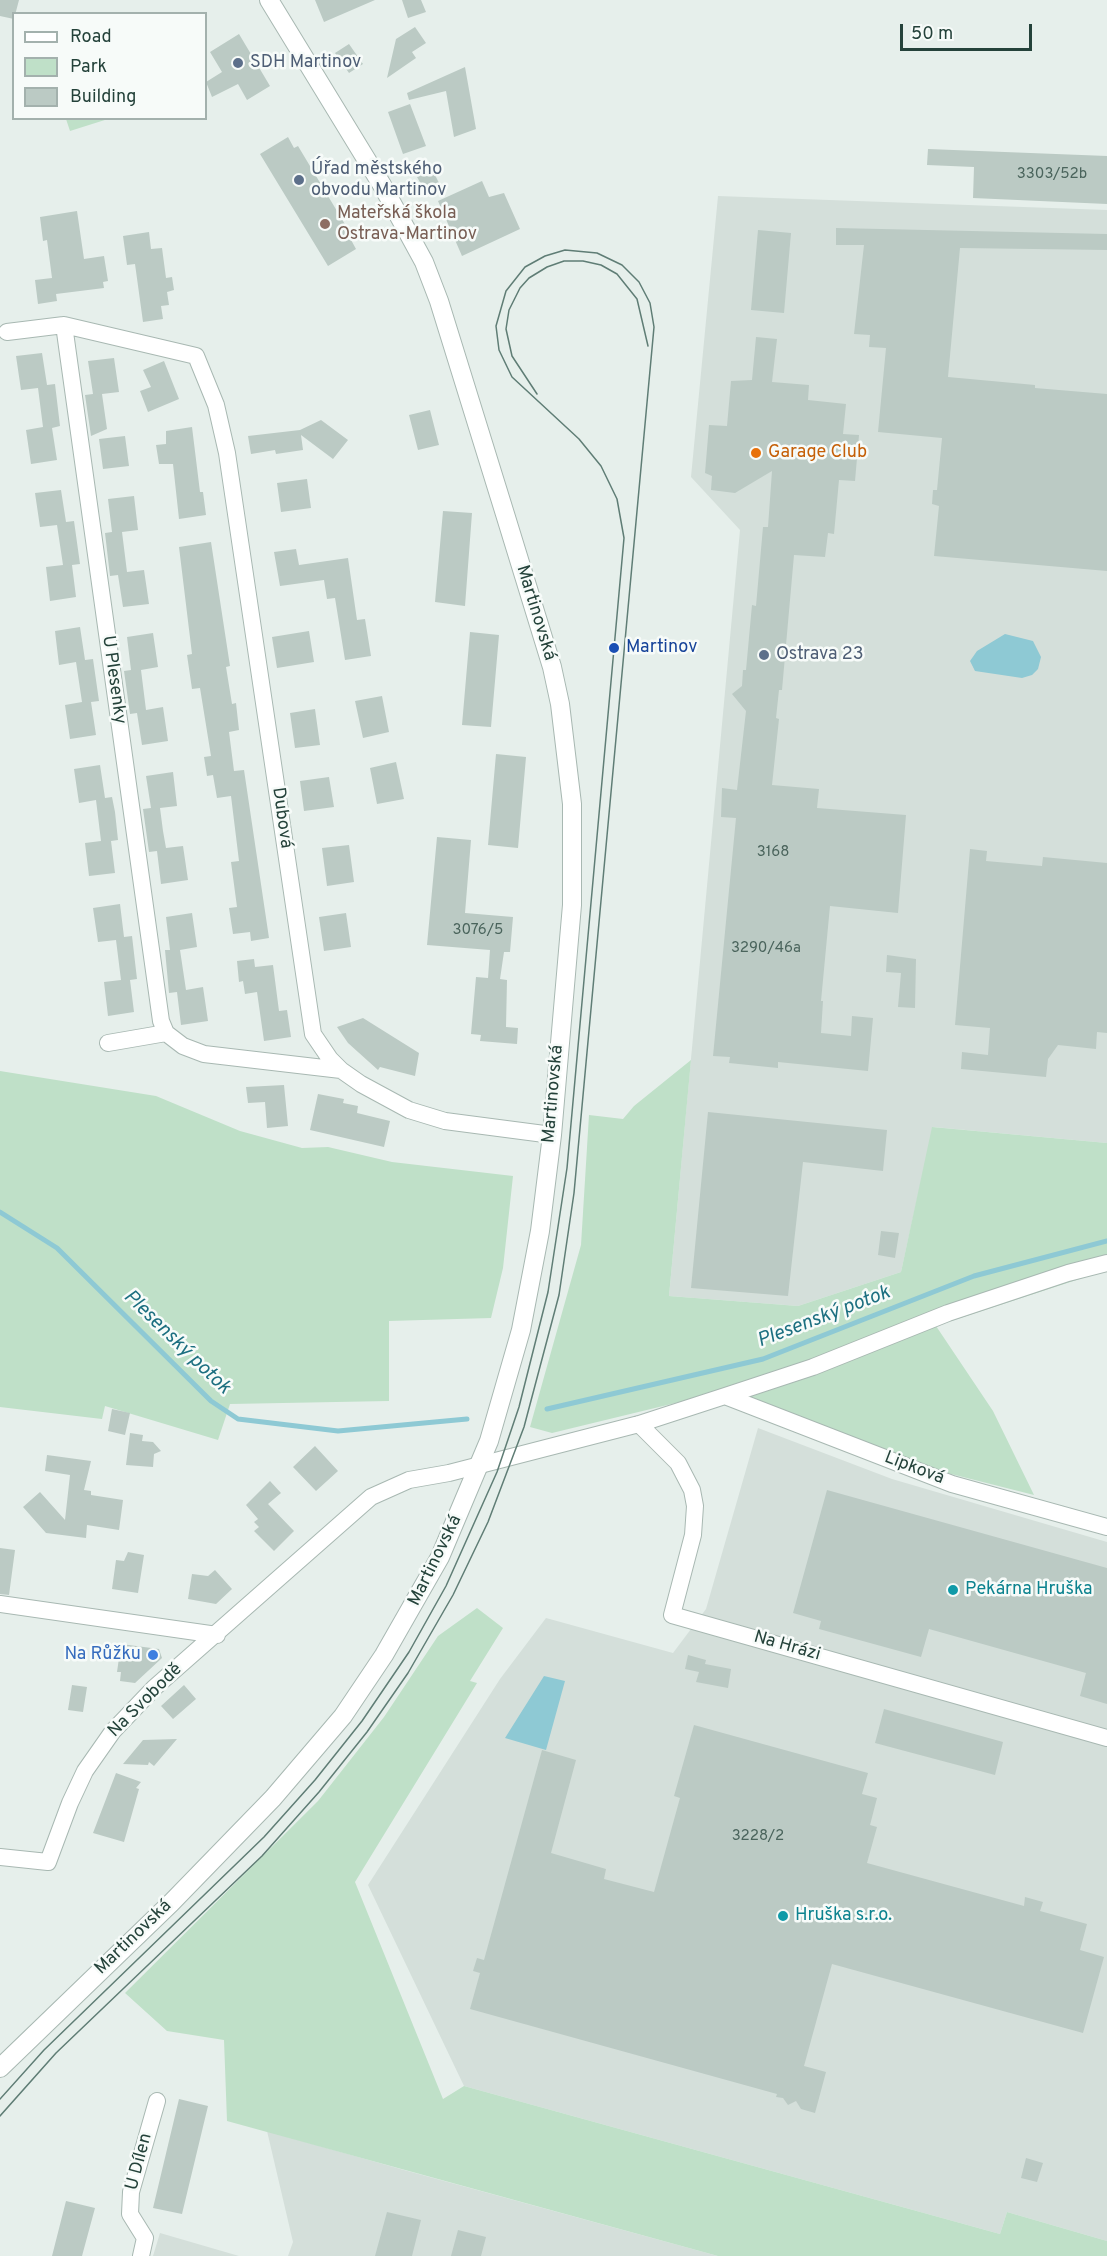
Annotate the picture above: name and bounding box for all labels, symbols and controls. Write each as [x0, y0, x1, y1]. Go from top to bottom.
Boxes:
legend [12, 12, 207, 120]
scale bar [903, 12, 1035, 50]
text: 50 m [911, 23, 953, 46]
text: Road [70, 26, 112, 49]
place label: SDH Martinov [250, 52, 361, 74]
text: Park [70, 56, 107, 79]
marker: SDH Martinov [231, 56, 245, 70]
text: Building [70, 86, 136, 109]
place label: Úřad městského obvodu Martinov [311, 159, 447, 201]
house number: 3303/52b [1017, 166, 1087, 184]
marker: Úřad městského obvodu Martinov [292, 173, 306, 187]
place label: Mateřská škola Ostrava-Martinov [337, 203, 477, 246]
marker: Mateřská škola Ostrava-Martinov [318, 217, 332, 231]
place label: Garage Club [768, 442, 867, 464]
marker: Garage Club [749, 446, 763, 460]
street label: Martinovská [510, 563, 560, 663]
street label: U Plesenky [96, 634, 130, 726]
place label: Martinov [626, 637, 697, 659]
marker: Martinov [607, 641, 621, 655]
place label: Ostrava 23 [776, 644, 863, 666]
marker: Ostrava 23 [757, 648, 771, 662]
street label: Dubová [266, 786, 296, 850]
house number: 3168 [757, 844, 789, 862]
house number: 3076/5 [453, 922, 503, 940]
house number: 3290/46a [731, 940, 801, 958]
street label: Martinovská [539, 1044, 569, 1144]
water label: Plesenský potok [754, 1282, 894, 1354]
water label: Plesenský potok [117, 1286, 235, 1400]
street label: Lipková [881, 1448, 947, 1490]
street label: Martinovská [405, 1512, 467, 1610]
place label: Pekárna Hruška [965, 1579, 1092, 1601]
marker: Pekárna Hruška [946, 1583, 960, 1597]
street label: Na Hrázi [751, 1627, 823, 1667]
place label: Na Růžku [64, 1644, 141, 1666]
marker: Na Růžku [146, 1648, 160, 1662]
street label: Na Svobodě [104, 1659, 188, 1743]
house number: 3228/2 [732, 1828, 784, 1846]
street label: Martinovská [91, 1896, 177, 1980]
place label: Hruška s.r.o. [795, 1905, 892, 1927]
marker: Hruška s.r.o. [776, 1909, 790, 1923]
street label: U Dílen [122, 2131, 158, 2193]

